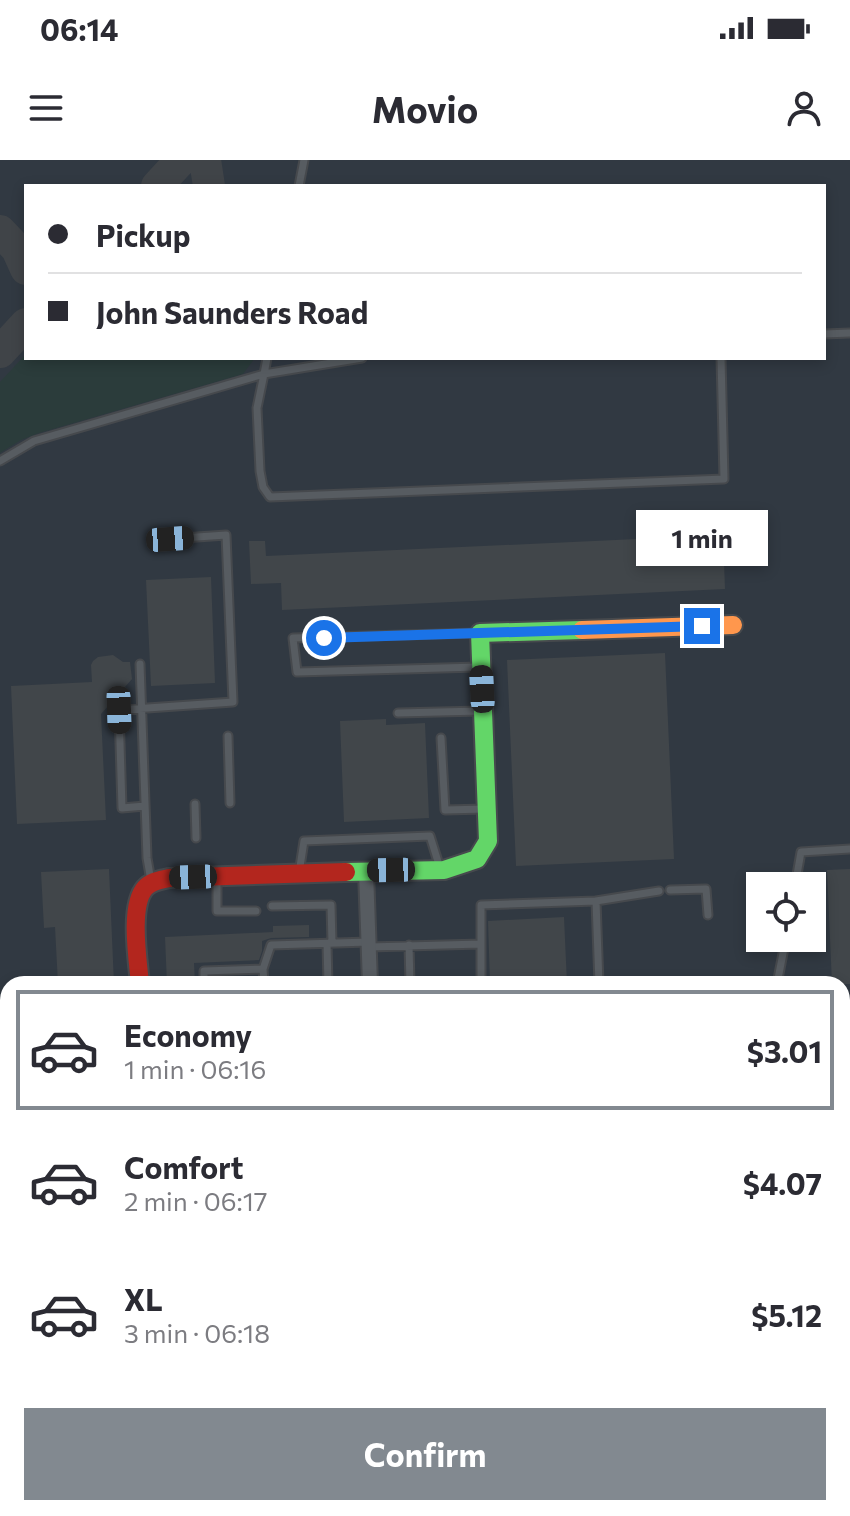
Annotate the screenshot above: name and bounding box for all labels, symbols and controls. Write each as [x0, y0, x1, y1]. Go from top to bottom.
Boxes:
text: 06:14 [40, 10, 118, 47]
icon: menu [24, 86, 68, 130]
text: Movio [372, 86, 478, 130]
icon: person [782, 86, 826, 130]
text: Pickup [96, 216, 190, 253]
text: John Saunders Road [96, 293, 368, 330]
callout: 1 min [636, 510, 768, 566]
text: 1 min [671, 522, 733, 553]
car [145, 525, 195, 553]
route end [684, 608, 720, 644]
route start [306, 620, 342, 656]
car [469, 664, 495, 714]
car [106, 686, 132, 734]
car [367, 858, 415, 882]
car [169, 864, 217, 890]
map controls [746, 872, 826, 952]
button: locate [746, 872, 826, 952]
icon: car [28, 1014, 100, 1086]
text: Economy [124, 1016, 252, 1053]
text: $3.01 [747, 1032, 822, 1069]
text: 1 min · 06:16 [124, 1053, 266, 1084]
icon: car [28, 1146, 100, 1218]
text: Comfort [124, 1148, 243, 1185]
text: $4.07 [743, 1164, 822, 1201]
text: 2 min · 06:17 [124, 1185, 267, 1216]
icon: car [28, 1278, 100, 1350]
text: XL [124, 1280, 163, 1317]
text: $5.12 [751, 1296, 822, 1333]
text: 3 min · 06:18 [124, 1317, 270, 1348]
button: Confirm [24, 1408, 826, 1500]

